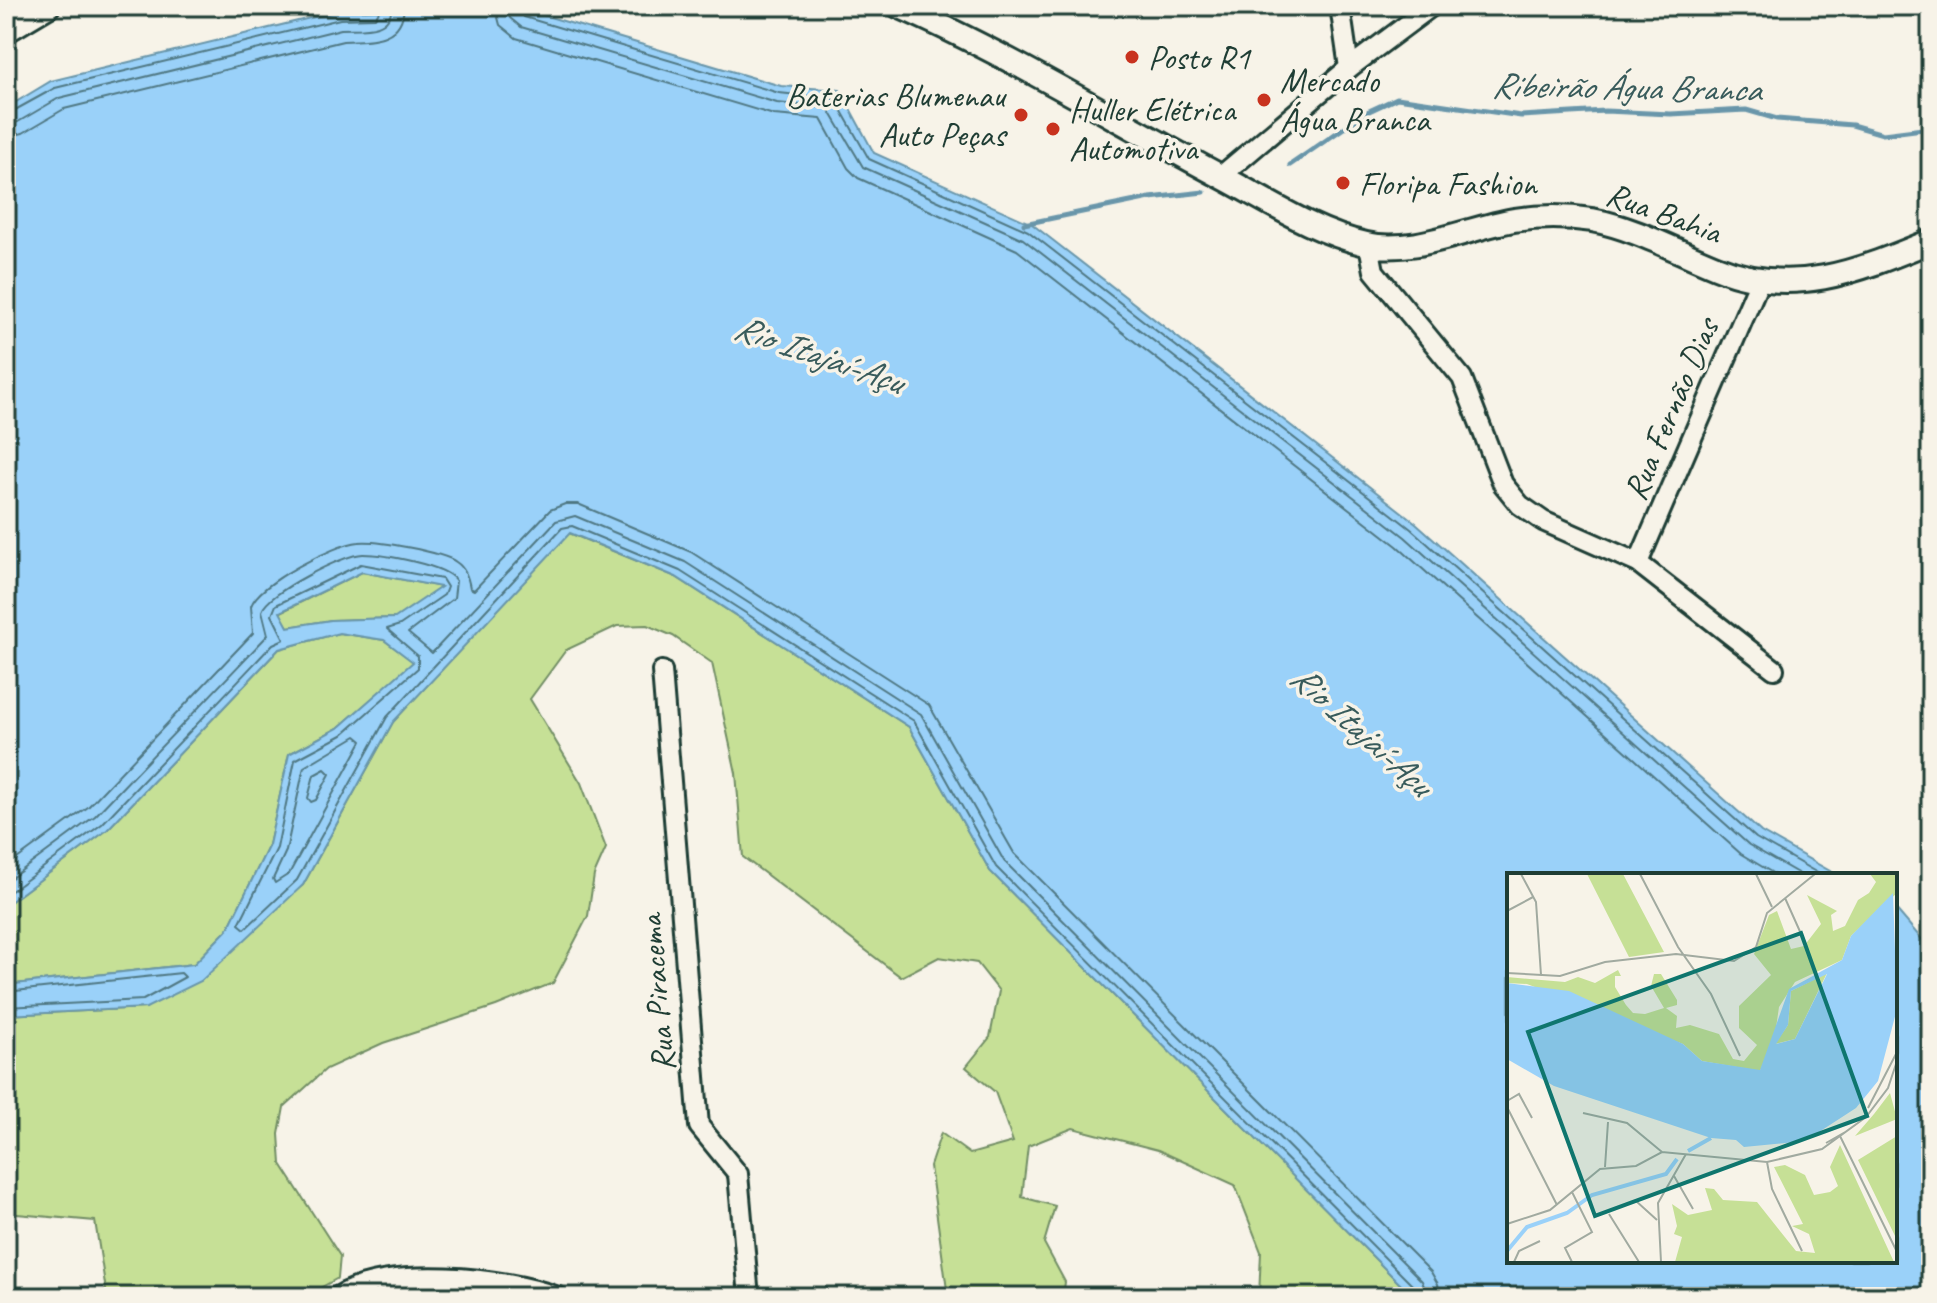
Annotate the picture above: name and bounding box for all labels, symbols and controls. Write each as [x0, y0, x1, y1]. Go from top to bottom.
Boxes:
place label: Posto R1 [1148, 36, 1252, 79]
marker: Posto R1 [1123, 48, 1141, 66]
place label: Mercado Água Branca [1280, 59, 1432, 141]
water label: Ribeirão Água Branca [1491, 62, 1764, 112]
place label: Baterias Blumenau Auto Peças [786, 74, 1008, 156]
place label: Huller Elétrica Automotiva [1069, 88, 1237, 170]
marker: Mercado Água Branca [1255, 91, 1273, 109]
marker: Baterias Blumenau Auto Peças [1012, 106, 1030, 124]
marker: Huller Elétrica Automotiva [1044, 120, 1062, 138]
place label: Floripa Fashion [1359, 162, 1538, 205]
street label: Rua Bahia [1601, 172, 1729, 254]
marker: Floripa Fashion [1334, 174, 1352, 192]
water label: Rio Itajaí-Açu [729, 304, 914, 406]
street label: Rua Fernão Dias [1613, 309, 1729, 506]
water label: Rio Itajaí-Açu [1281, 654, 1446, 809]
inset map [1507, 873, 1897, 1263]
street label: Rua Piracema [628, 910, 685, 1073]

